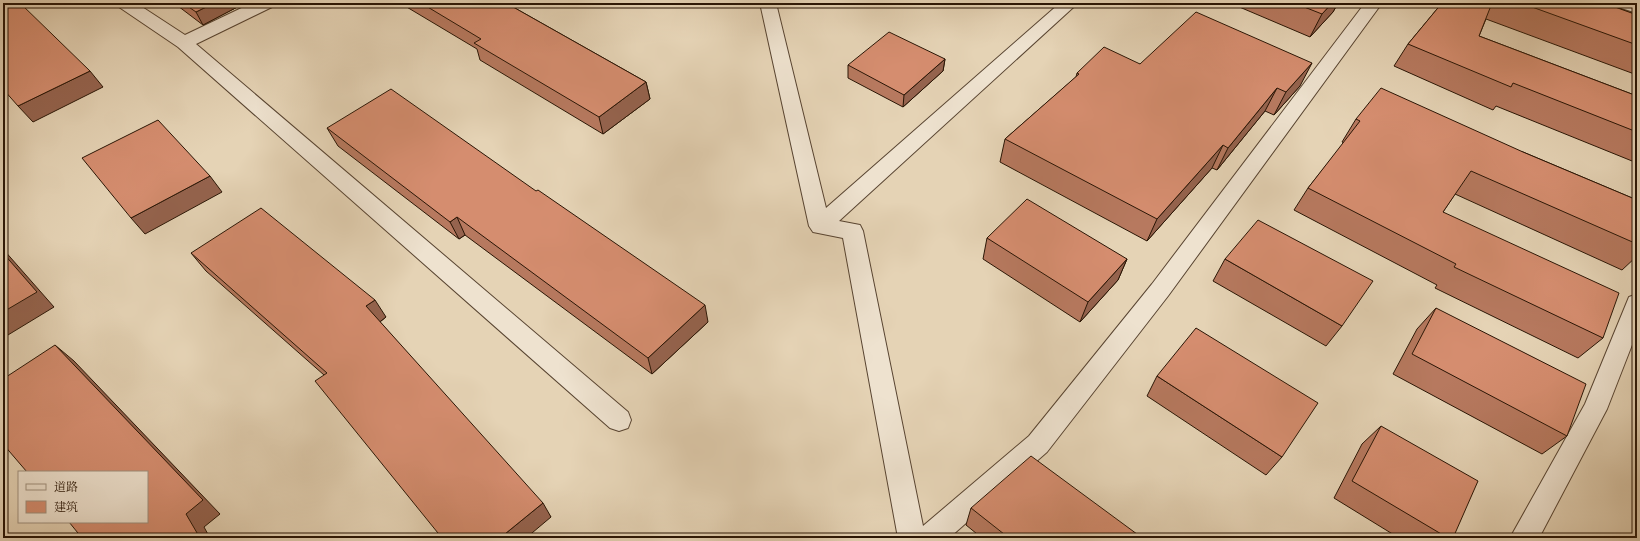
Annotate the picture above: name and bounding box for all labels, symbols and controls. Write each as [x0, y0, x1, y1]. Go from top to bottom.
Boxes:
legend [18, 471, 148, 523]
text: 道路 [54, 480, 78, 494]
text: 建筑 [54, 500, 78, 514]

